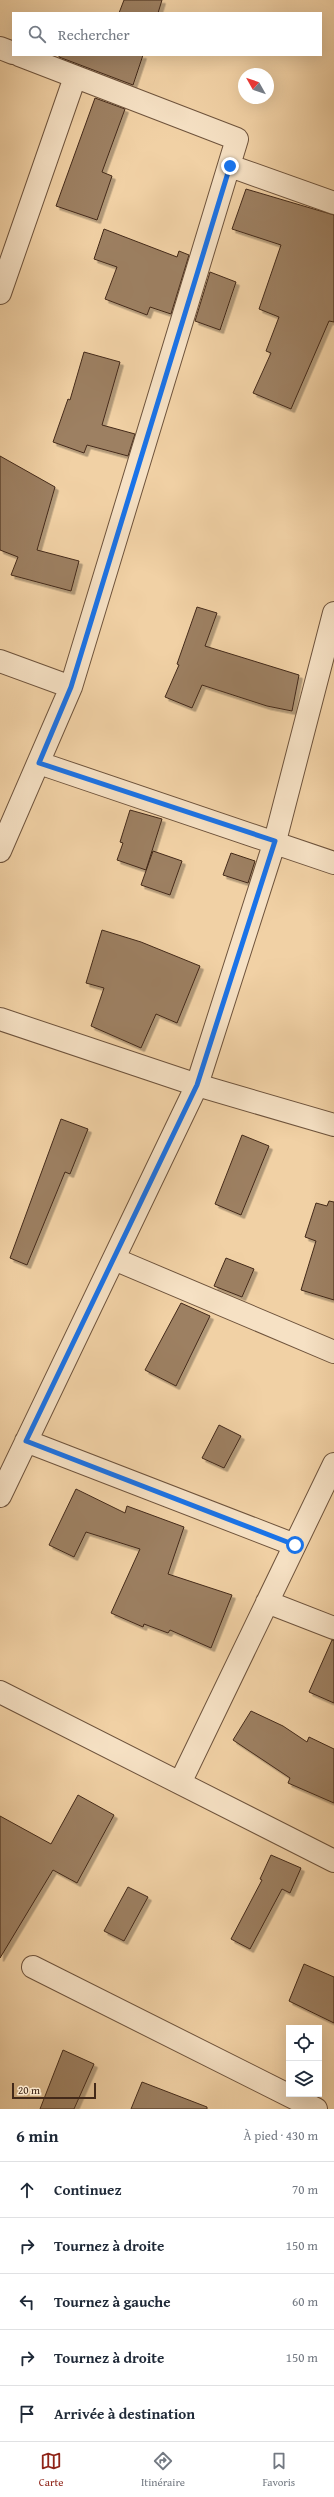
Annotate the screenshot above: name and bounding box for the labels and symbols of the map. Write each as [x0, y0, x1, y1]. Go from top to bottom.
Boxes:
north arrow [238, 68, 274, 104]
route end [221, 157, 239, 175]
route start [286, 1536, 304, 1554]
scale bar [12, 2081, 96, 2100]

